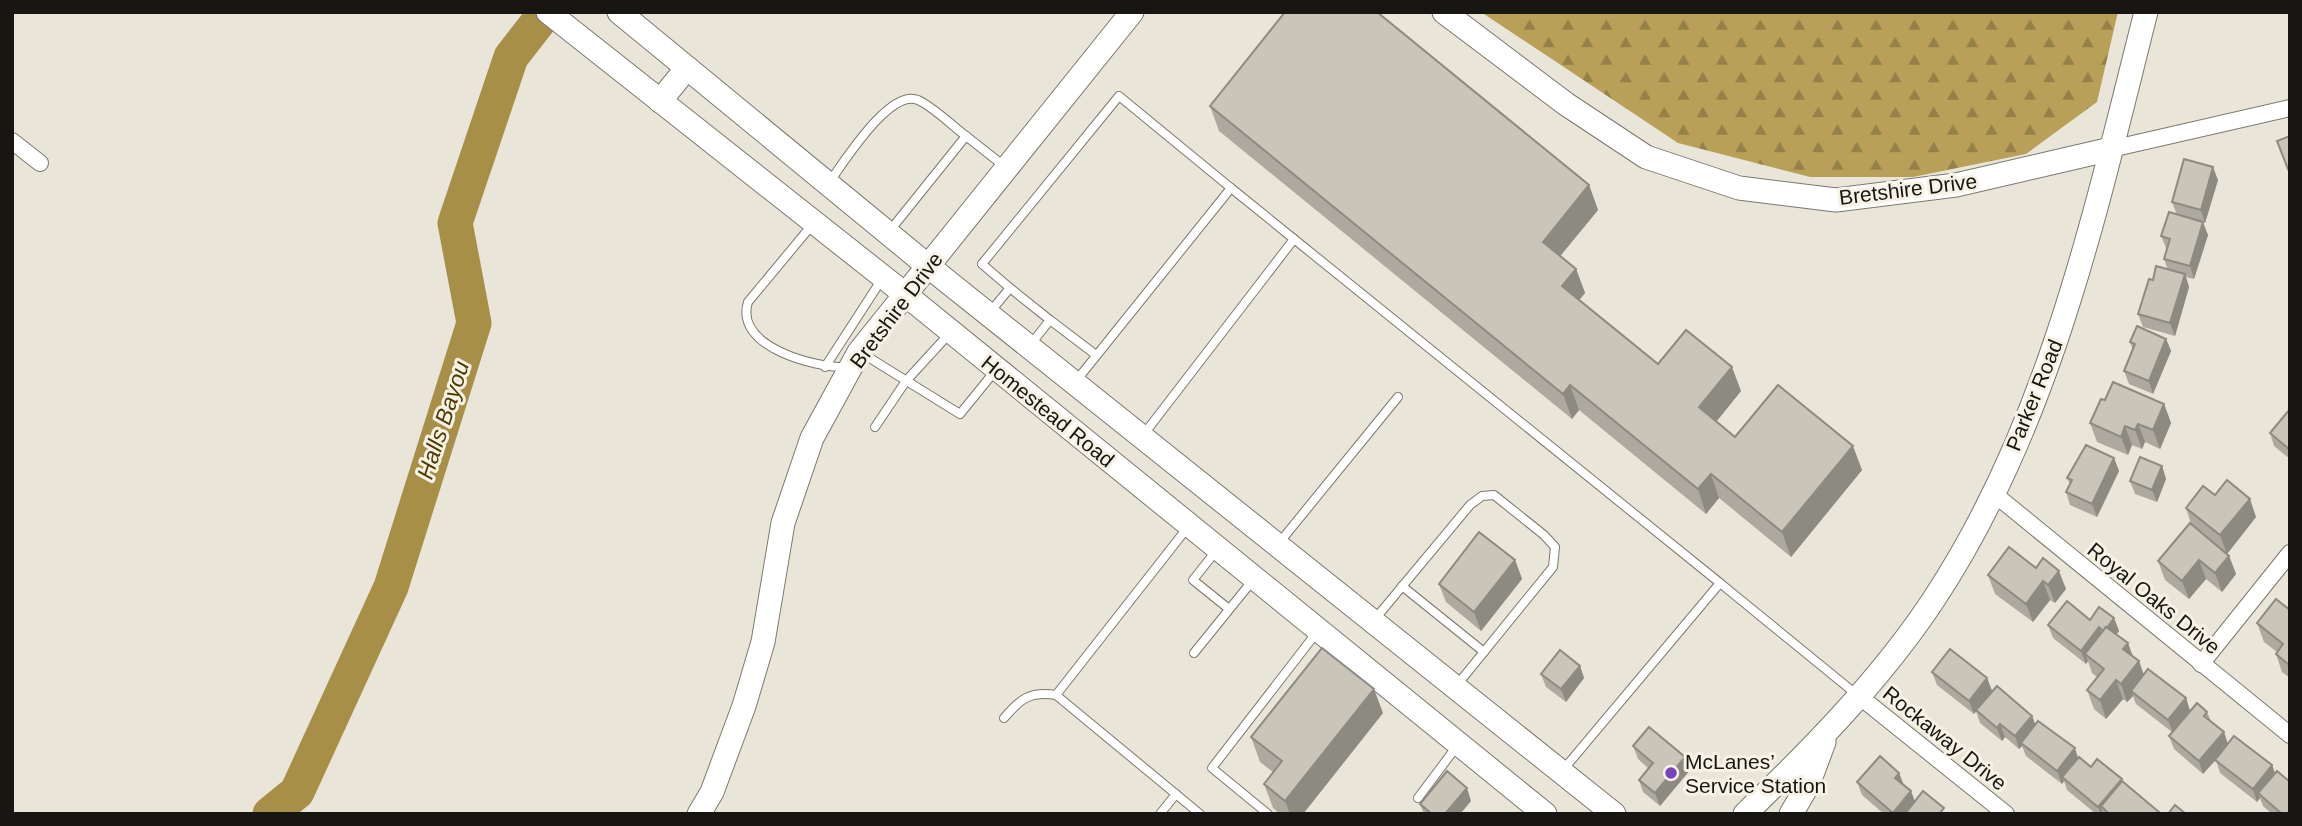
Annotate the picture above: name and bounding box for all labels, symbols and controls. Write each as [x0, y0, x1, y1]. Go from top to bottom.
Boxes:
street label: Bretshire Drive [1838, 169, 1978, 209]
street label: Bretshire Drive [845, 248, 947, 372]
street label: Parker Road [2001, 336, 2067, 454]
street label: Homestead Road [977, 351, 1119, 471]
water label: Halls Bayou [412, 357, 474, 482]
street label: Royal Oaks Drive [2083, 538, 2225, 658]
street label: Rockaway Drive [1879, 681, 2011, 795]
place label: McLanes’ Service Station [1685, 750, 1826, 797]
marker: McLanes’ Service Station [1663, 765, 1679, 781]

